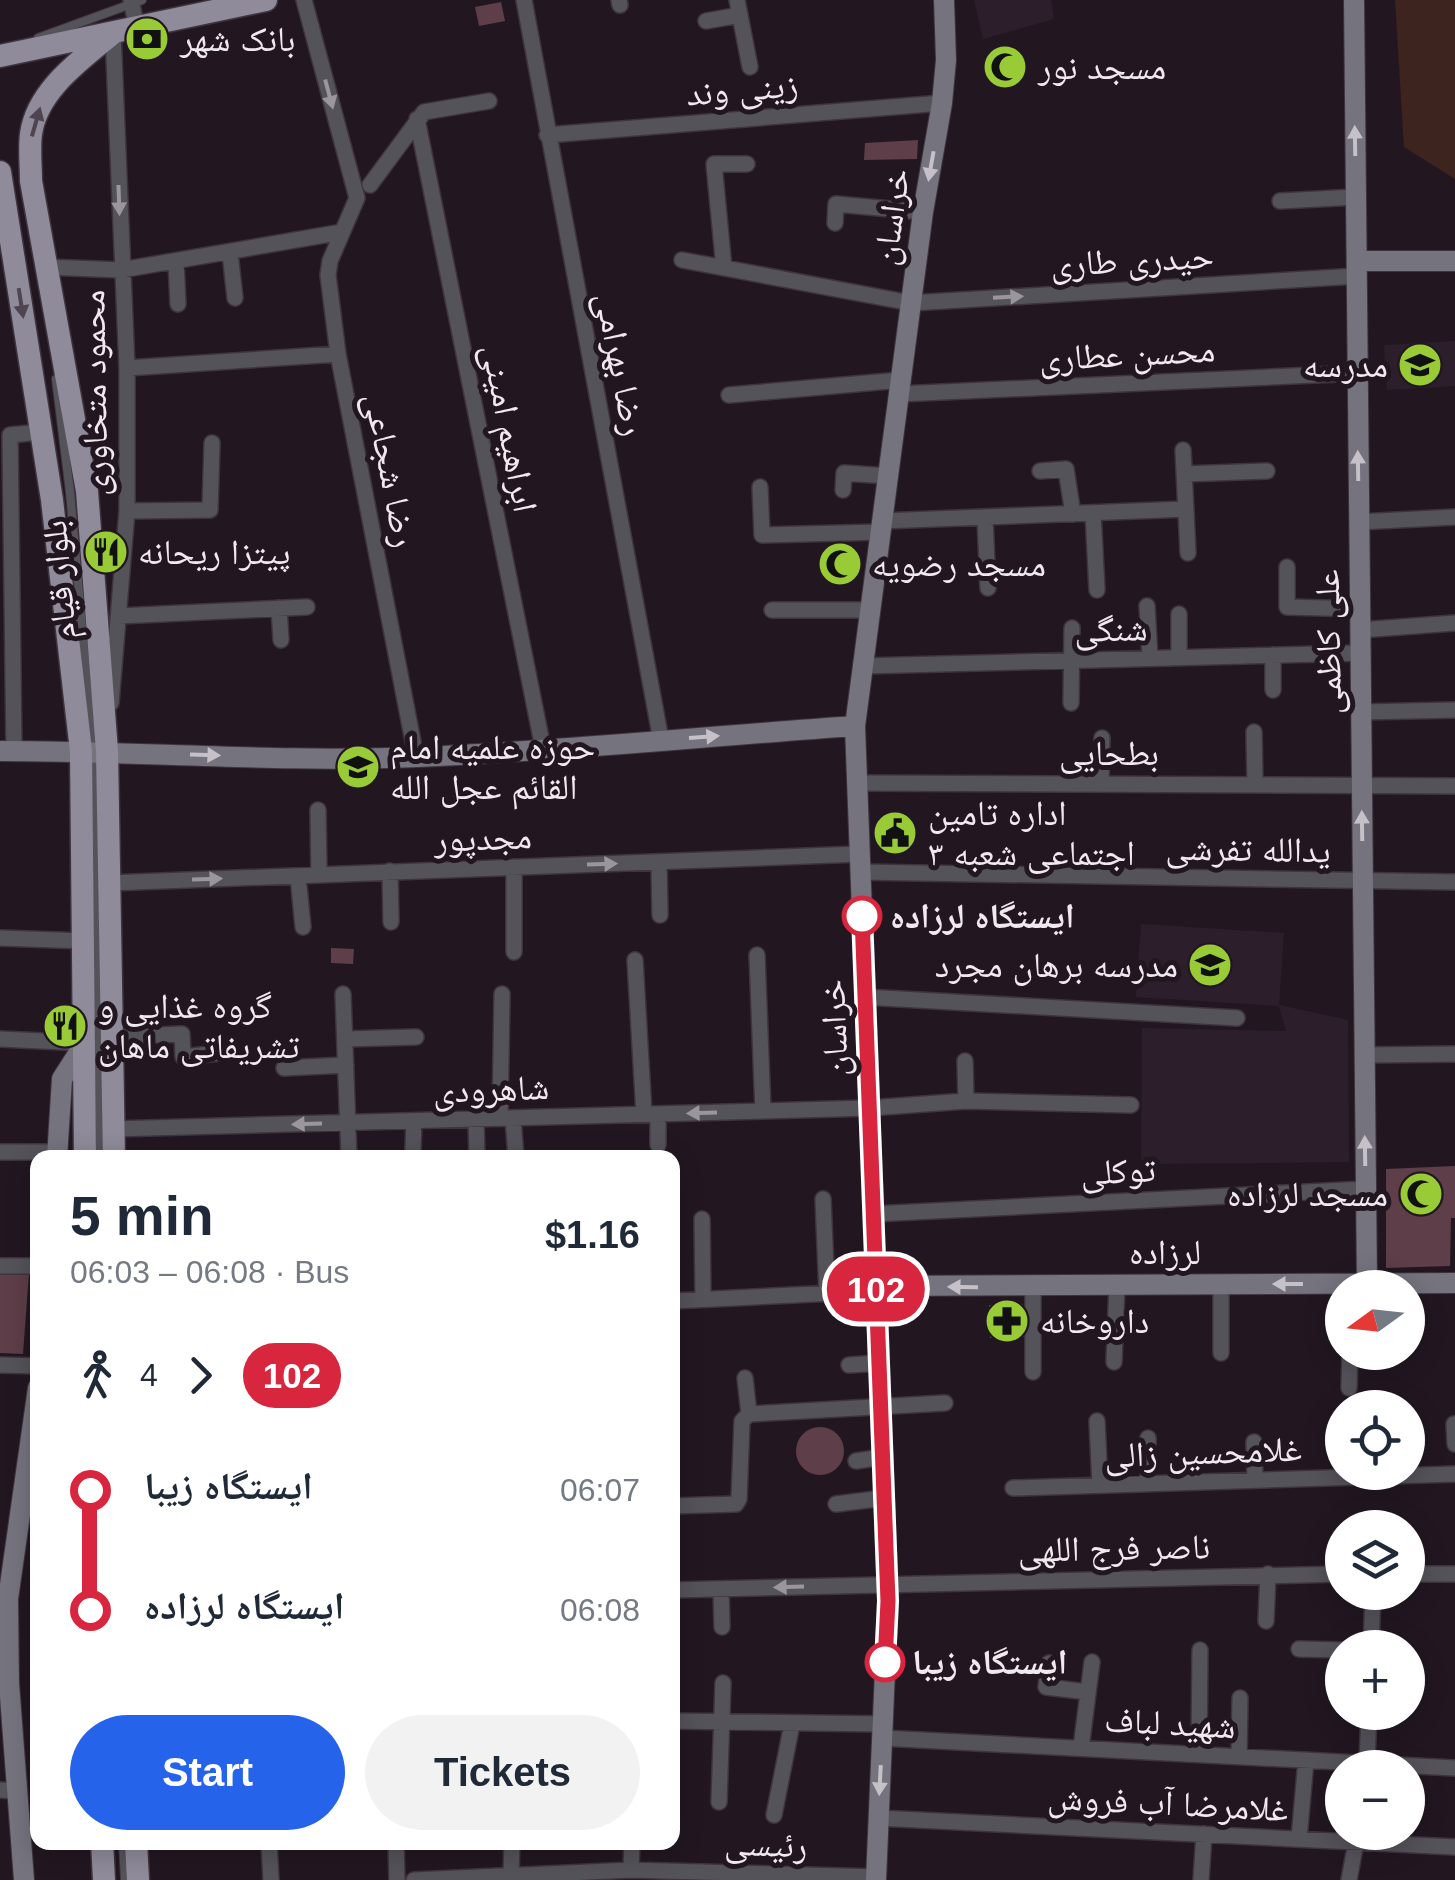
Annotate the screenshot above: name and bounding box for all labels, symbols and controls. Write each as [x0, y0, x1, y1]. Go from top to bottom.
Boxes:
bank icon: بانک شهر [124, 16, 170, 62]
place label: بانک شهر [179, 19, 296, 59]
mosque icon: مسجد نور [982, 44, 1028, 90]
place label: مسجد نور [1037, 47, 1166, 86]
street label: زینی وند [684, 64, 800, 115]
one-way arrow [322, 79, 338, 110]
one-way arrow [29, 106, 44, 136]
one-way arrow [1347, 125, 1363, 157]
one-way arrow [923, 151, 938, 183]
street label: خراسان [864, 166, 919, 268]
one-way arrow [111, 185, 127, 217]
street label: حیدری طاری [1049, 236, 1215, 285]
one-way arrow [14, 288, 29, 320]
street label: محمود متخاوری [72, 289, 117, 497]
street label: رضا بهرامی [587, 289, 654, 439]
one-way arrow [993, 289, 1025, 305]
street label: محسن عطاری [1038, 329, 1216, 380]
street label: ابراهیم امینی [471, 341, 546, 516]
school or university icon: مدرسه [1397, 342, 1443, 388]
place label: مدرسه [1303, 345, 1388, 384]
street label: رضا شجاعی [355, 389, 426, 551]
one-way arrow [1350, 450, 1366, 482]
street label: بلوار قیام [34, 519, 87, 641]
restaurant icon: پیتزا ریحانه [83, 529, 129, 575]
place label: پیتزا ریحانه [138, 532, 291, 573]
mosque icon: مسجد رضویه [817, 541, 863, 587]
place label: مسجد رضویه [872, 544, 1046, 584]
street label: علی کاظمی [1307, 569, 1350, 715]
street label: شنگی [1074, 608, 1148, 651]
place label: حوزه علمیه امام القائم عجل الله [390, 727, 595, 810]
one-way arrow [689, 728, 721, 744]
street label: بطحایی [1059, 733, 1159, 774]
school or university icon: حوزه علمیه امام القائم عجل الله [335, 744, 381, 790]
one-way arrow [189, 747, 221, 763]
place label: اداره تامین اجتماعی شعبه ۳ [928, 793, 1135, 874]
public building icon: اداره تامین اجتماعی شعبه ۳ [872, 810, 918, 856]
one-way arrow [1354, 810, 1370, 842]
street label: مجدپور [432, 816, 533, 861]
street label: یدالله تفرشی [1165, 828, 1331, 871]
one-way arrow [586, 856, 618, 872]
one-way arrow [191, 871, 223, 887]
place label: ایستگاه لرزاده [890, 896, 1075, 936]
marker: ایستگاه لرزاده [843, 897, 881, 935]
school or university icon: مدرسه برهان مجرد [1187, 942, 1233, 988]
place label: مدرسه برهان مجرد [935, 945, 1178, 986]
street label: خراسان [812, 979, 857, 1077]
place label: گروه غذایی و تشریفاتی ماهان [98, 986, 300, 1067]
restaurant icon: گروه غذایی و تشریفاتی ماهان [42, 1003, 88, 1049]
street label: شاهرودی [432, 1067, 550, 1112]
one-way arrow [686, 1105, 718, 1121]
one-way arrow [291, 1116, 323, 1132]
one-way arrow [1357, 1135, 1373, 1167]
street label: توکلی [1079, 1149, 1157, 1194]
mosque icon: مسجد لرزاده [1398, 1171, 1444, 1217]
place label: مسجد لرزاده [1227, 1174, 1388, 1213]
text: 5 min [70, 1185, 214, 1247]
text: $1.16 [545, 1214, 640, 1256]
street label: لرزاده [1129, 1232, 1201, 1271]
text: 06:03 – 06:08 · Bus [70, 1254, 349, 1290]
line badge: 102 [818, 1256, 934, 1322]
text: 102 [847, 1270, 905, 1309]
north arrow [1325, 1270, 1425, 1370]
map controls [1325, 1270, 1425, 1850]
one-way arrow [1271, 1276, 1303, 1292]
one-way arrow [946, 1279, 978, 1295]
pharmacy icon: داروخانه [984, 1298, 1030, 1344]
place label: داروخانه [1040, 1301, 1149, 1340]
icon: walk [70, 1348, 125, 1403]
icon: forward [173, 1348, 228, 1403]
text: 102 [263, 1356, 321, 1395]
text: 4 [140, 1357, 158, 1393]
button: locate [1325, 1390, 1425, 1490]
street label: غلامحسین زالی [1104, 1429, 1302, 1476]
text: ایستگاه زیبا [144, 1465, 313, 1507]
text: 06:07 [560, 1472, 640, 1508]
button: layers [1325, 1510, 1425, 1610]
street label: ناصر فرج اللهی [1017, 1526, 1211, 1572]
one-way arrow [773, 1579, 805, 1595]
text: ایستگاه لرزاده [144, 1585, 344, 1627]
text: 06:08 [560, 1592, 640, 1628]
button: + [1325, 1630, 1425, 1730]
place label: ایستگاه زیبا [912, 1642, 1067, 1682]
marker: ایستگاه زیبا [866, 1643, 904, 1681]
street label: شهید لباف [1103, 1700, 1237, 1746]
button: Start [70, 1715, 345, 1830]
button: Tickets [365, 1715, 640, 1830]
button: − [1325, 1750, 1425, 1850]
one-way arrow [872, 1765, 888, 1797]
street label: غلامرضا آب فروش [1047, 1777, 1289, 1830]
street label: رئیسی [724, 1823, 808, 1866]

